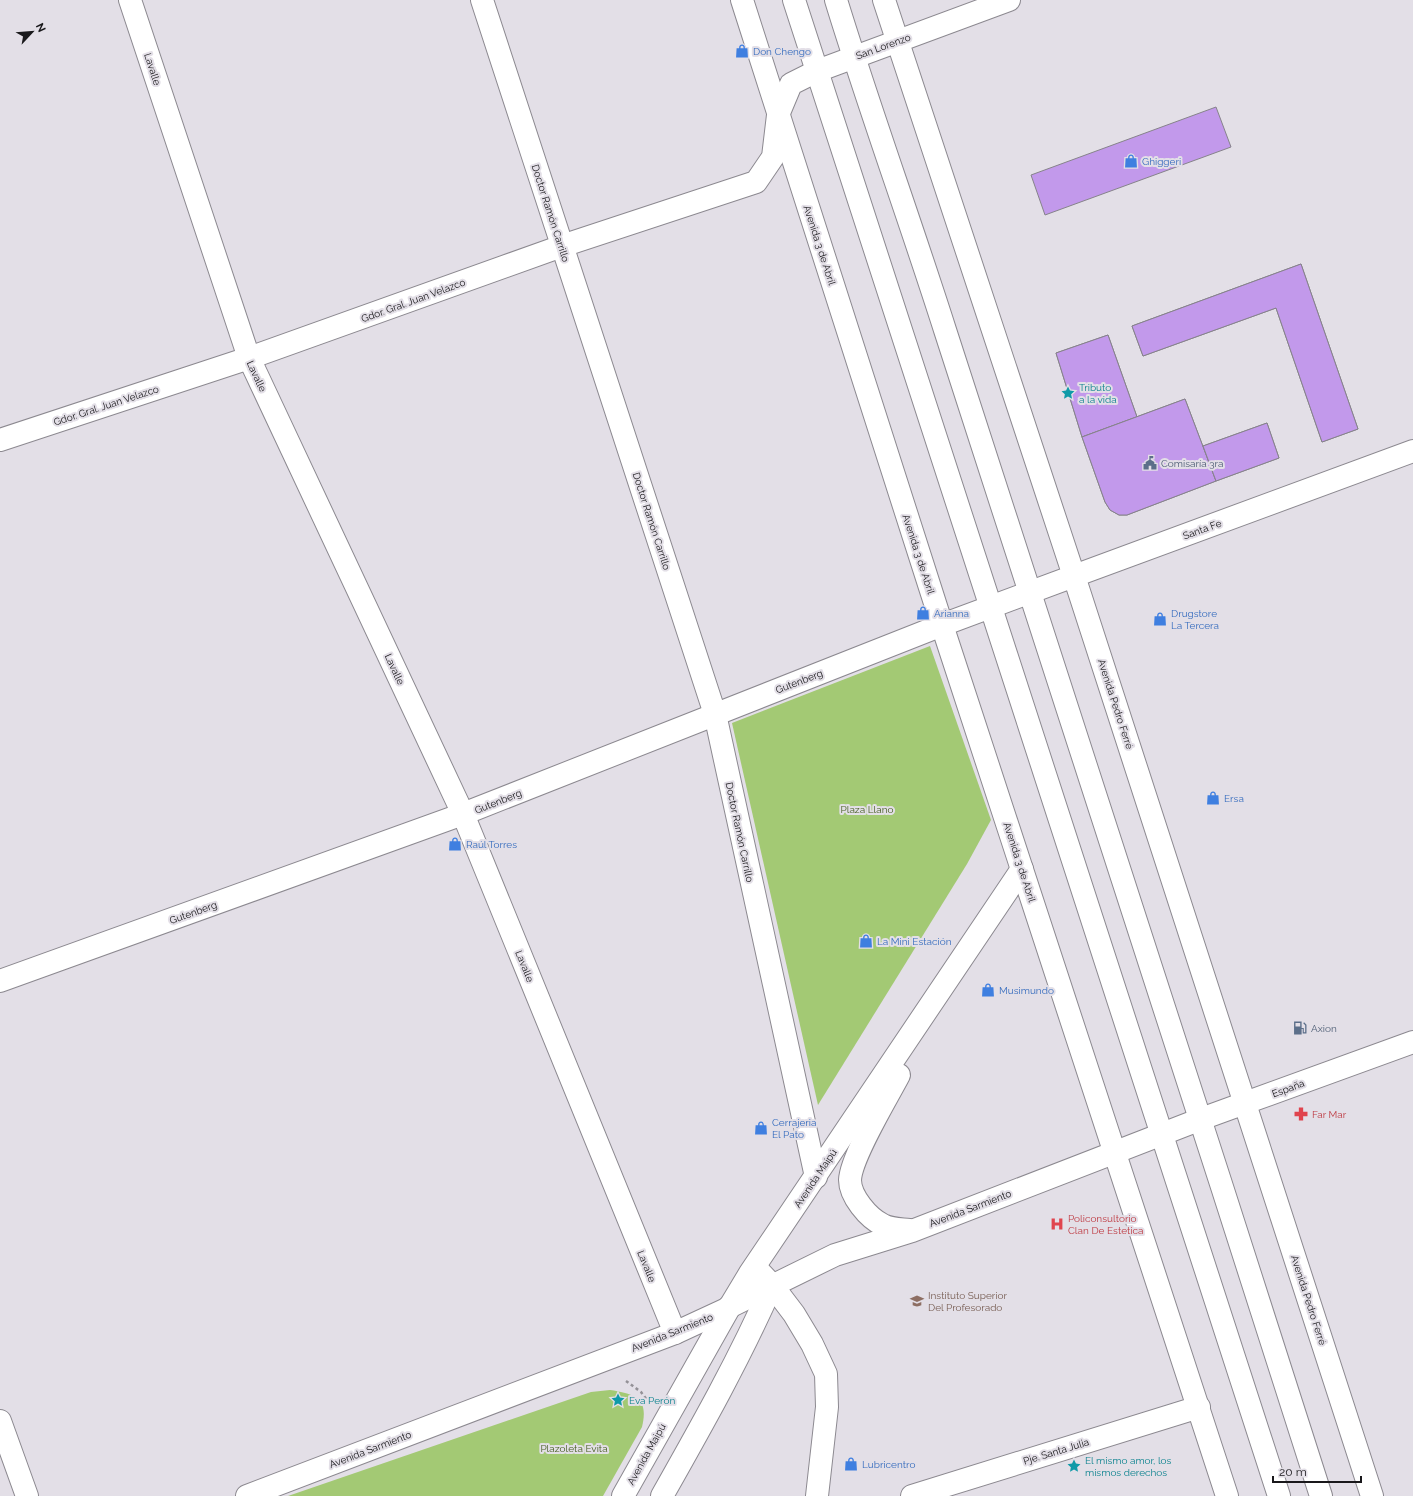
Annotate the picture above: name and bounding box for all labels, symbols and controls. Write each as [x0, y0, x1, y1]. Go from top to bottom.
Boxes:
north arrow [12, 12, 52, 52]
text: N [33, 21, 48, 34]
street label: San Lorenzo [854, 31, 912, 61]
shop icon: Don Chengo [734, 43, 750, 59]
place label: Don Chengo [753, 46, 811, 57]
street label: Lavalle [142, 52, 163, 87]
shop icon: Ghiggeri [1123, 153, 1139, 169]
place label: Ghiggeri [1142, 156, 1181, 167]
street label: Doctor Ramón Carrillo [530, 163, 572, 263]
street label: Avenida 3 de Abril [801, 204, 838, 287]
street label: Gdor. Gral. Juan Velazco [360, 277, 467, 324]
street label: Lavalle [245, 359, 269, 394]
place label: Tributo a la vida [1079, 382, 1117, 405]
street label: Gdor. Gral. Juan Velazco [52, 383, 160, 428]
place icon: Tributo a la vida [1060, 385, 1076, 401]
public building icon: Comisaría 3ra [1142, 455, 1158, 471]
place label: Comisaría 3ra [1161, 458, 1223, 469]
street label: Doctor Ramón Carrillo [631, 471, 673, 571]
street label: Avenida 3 de Abril [900, 513, 937, 596]
street label: Santa Fe [1181, 517, 1223, 541]
shop icon: Arianna [915, 605, 931, 621]
place label: Arianna [934, 608, 969, 619]
place label: Drugstore La Tercera [1171, 608, 1219, 631]
shop icon: Drugstore La Tercera [1152, 611, 1168, 627]
street label: Lavalle [383, 652, 407, 687]
street label: Avenida Pedro Ferré [1096, 658, 1135, 751]
street label: Gutenberg [774, 667, 824, 695]
street label: Doctor Ramón Carrillo [724, 781, 755, 883]
street label: Gutenberg [473, 787, 523, 816]
shop icon: Ersa [1205, 790, 1221, 806]
place label: Ersa [1224, 793, 1244, 804]
park label: Plaza Llano [840, 804, 894, 815]
street label: Avenida 3 de Abril [1001, 821, 1038, 904]
shop icon: Raúl Torres [447, 836, 463, 852]
place label: Raúl Torres [466, 839, 517, 850]
street label: Gutenberg [168, 899, 218, 926]
shop icon: La Mini Estación [858, 933, 874, 949]
place label: La Mini Estación [877, 936, 952, 947]
street label: Lavalle [513, 949, 536, 984]
shop icon: Musimundo [980, 982, 996, 998]
place label: Musimundo [999, 985, 1054, 996]
fuel station icon: Axion [1292, 1020, 1308, 1036]
place label: Axion [1311, 1023, 1337, 1034]
street label: España [1270, 1078, 1306, 1099]
pharmacy icon: Far Mar [1293, 1106, 1309, 1122]
place label: Far Mar [1312, 1109, 1347, 1120]
place label: Cerrajeria El Pato [772, 1117, 816, 1140]
shop icon: Cerrajeria El Pato [753, 1120, 769, 1136]
street label: Avenida Maipú [792, 1147, 839, 1210]
street label: Avenida Sarmiento [928, 1188, 1013, 1229]
place label: Policonsultorio Clan De Estetica [1068, 1213, 1143, 1236]
hospital icon: Policonsultorio Clan De Estetica [1049, 1216, 1065, 1232]
street label: Lavalle [635, 1249, 658, 1284]
street label: Avenida Pedro Ferré [1289, 1254, 1328, 1347]
place label: Instituto Superior Del Profesorado [928, 1290, 1007, 1313]
school or university icon: Instituto Superior Del Profesorado [909, 1293, 925, 1309]
street label: Avenida Sarmiento [630, 1311, 715, 1354]
place icon: Eva Perón [610, 1392, 626, 1408]
place label: Eva Perón [629, 1395, 675, 1406]
street label: Avenida Maipú [625, 1422, 668, 1487]
street label: Avenida Sarmiento [328, 1429, 413, 1470]
street label: Pje. Santa Julia [1022, 1436, 1090, 1467]
park label: Plazoleta Evita [540, 1443, 608, 1454]
place label: El mismo amor, los mismos derechos [1085, 1455, 1172, 1478]
shop icon: Lubricentro [843, 1456, 859, 1472]
place icon: El mismo amor, los mismos derechos [1066, 1458, 1082, 1474]
scale bar [1273, 1458, 1361, 1484]
place label: Lubricentro [862, 1459, 915, 1470]
text: 20 m [1279, 1465, 1307, 1479]

